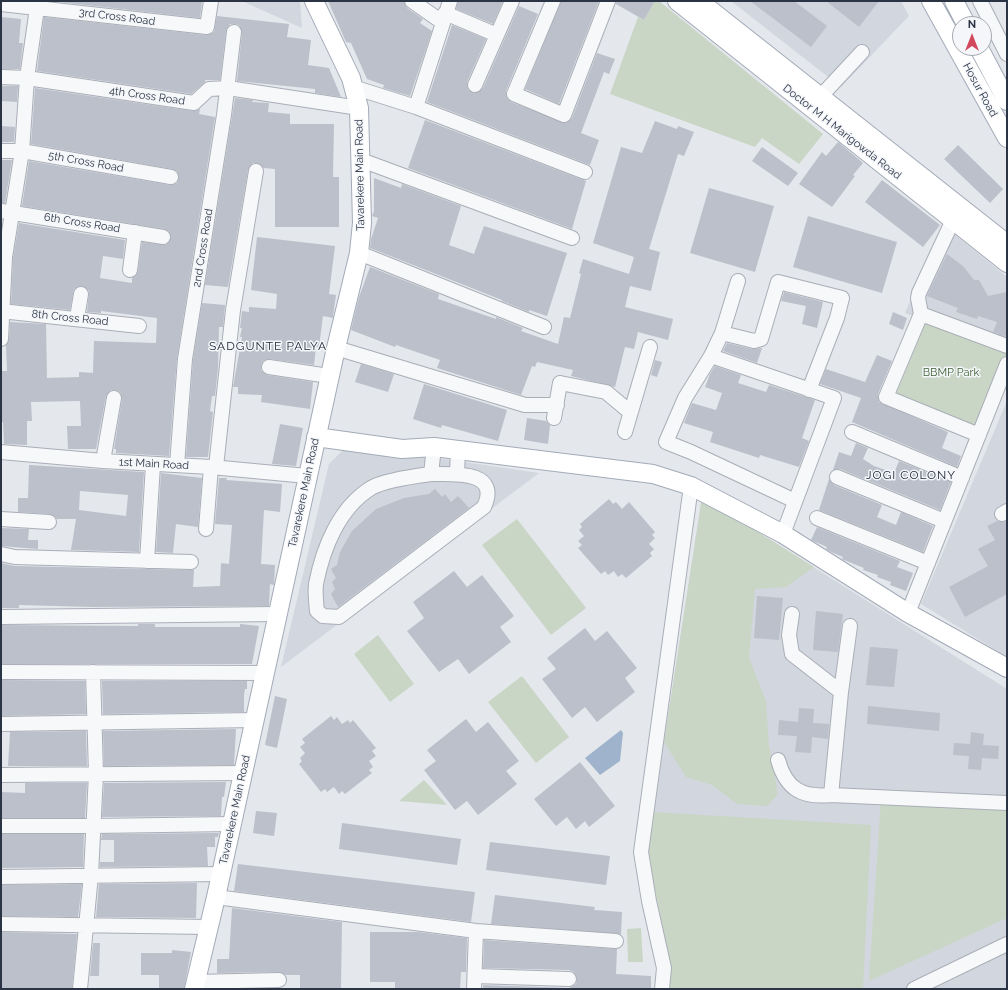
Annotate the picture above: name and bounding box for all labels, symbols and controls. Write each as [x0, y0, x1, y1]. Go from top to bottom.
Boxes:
street label: 3rd Cross Road [78, 6, 156, 28]
north arrow [952, 16, 992, 56]
text: N [968, 18, 976, 31]
street label: Hosur Road [960, 61, 1000, 119]
street label: Doctor M H Marigowda Road [780, 82, 904, 182]
street label: 4th Cross Road [108, 84, 186, 108]
street label: Tavarekere Main Road [352, 119, 368, 231]
street label: 5th Cross Road [47, 149, 125, 175]
street label: 2nd Cross Road [190, 208, 216, 288]
street label: 6th Cross Road [43, 210, 121, 236]
street label: 8th Cross Road [31, 307, 109, 329]
district label: SADGUNTE PALYA [209, 339, 327, 353]
park label: BBMP Park [923, 366, 979, 380]
street label: Tavarekere Main Road [286, 437, 322, 549]
street label: 1st Main Road [119, 456, 189, 472]
district label: JOGI COLONY [866, 468, 956, 482]
street label: Tavarekere Main Road [217, 754, 253, 866]

